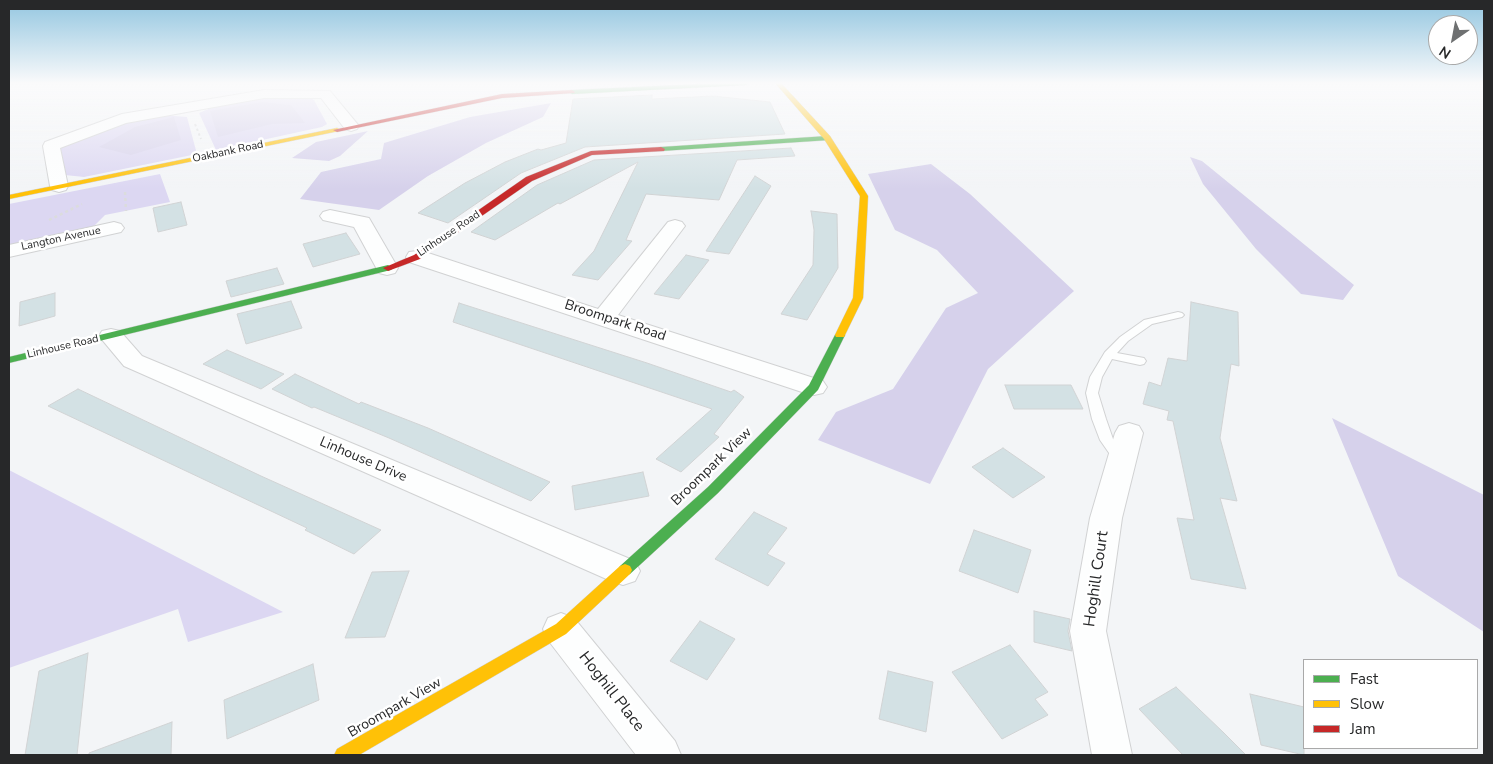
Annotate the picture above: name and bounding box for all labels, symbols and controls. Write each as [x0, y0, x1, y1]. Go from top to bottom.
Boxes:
north arrow [1428, 15, 1478, 65]
text: N [1436, 41, 1455, 63]
street label: Oakbank Road [191, 138, 265, 166]
street label: Linhouse Road [415, 208, 483, 260]
street label: Langton Avenue [20, 224, 102, 254]
street label: Broompark Road [562, 297, 668, 345]
street label: Linhouse Road [26, 332, 100, 362]
street label: Broompark View [668, 424, 756, 510]
street label: Linhouse Drive [317, 434, 409, 486]
street label: Hoghill Court [1081, 530, 1113, 628]
street label: Hoghill Place [574, 648, 648, 736]
legend [1303, 659, 1478, 749]
text: Fast [1350, 669, 1378, 689]
street label: Broompark View [345, 674, 445, 742]
text: Slow [1350, 694, 1384, 714]
text: Jam [1350, 719, 1376, 739]

